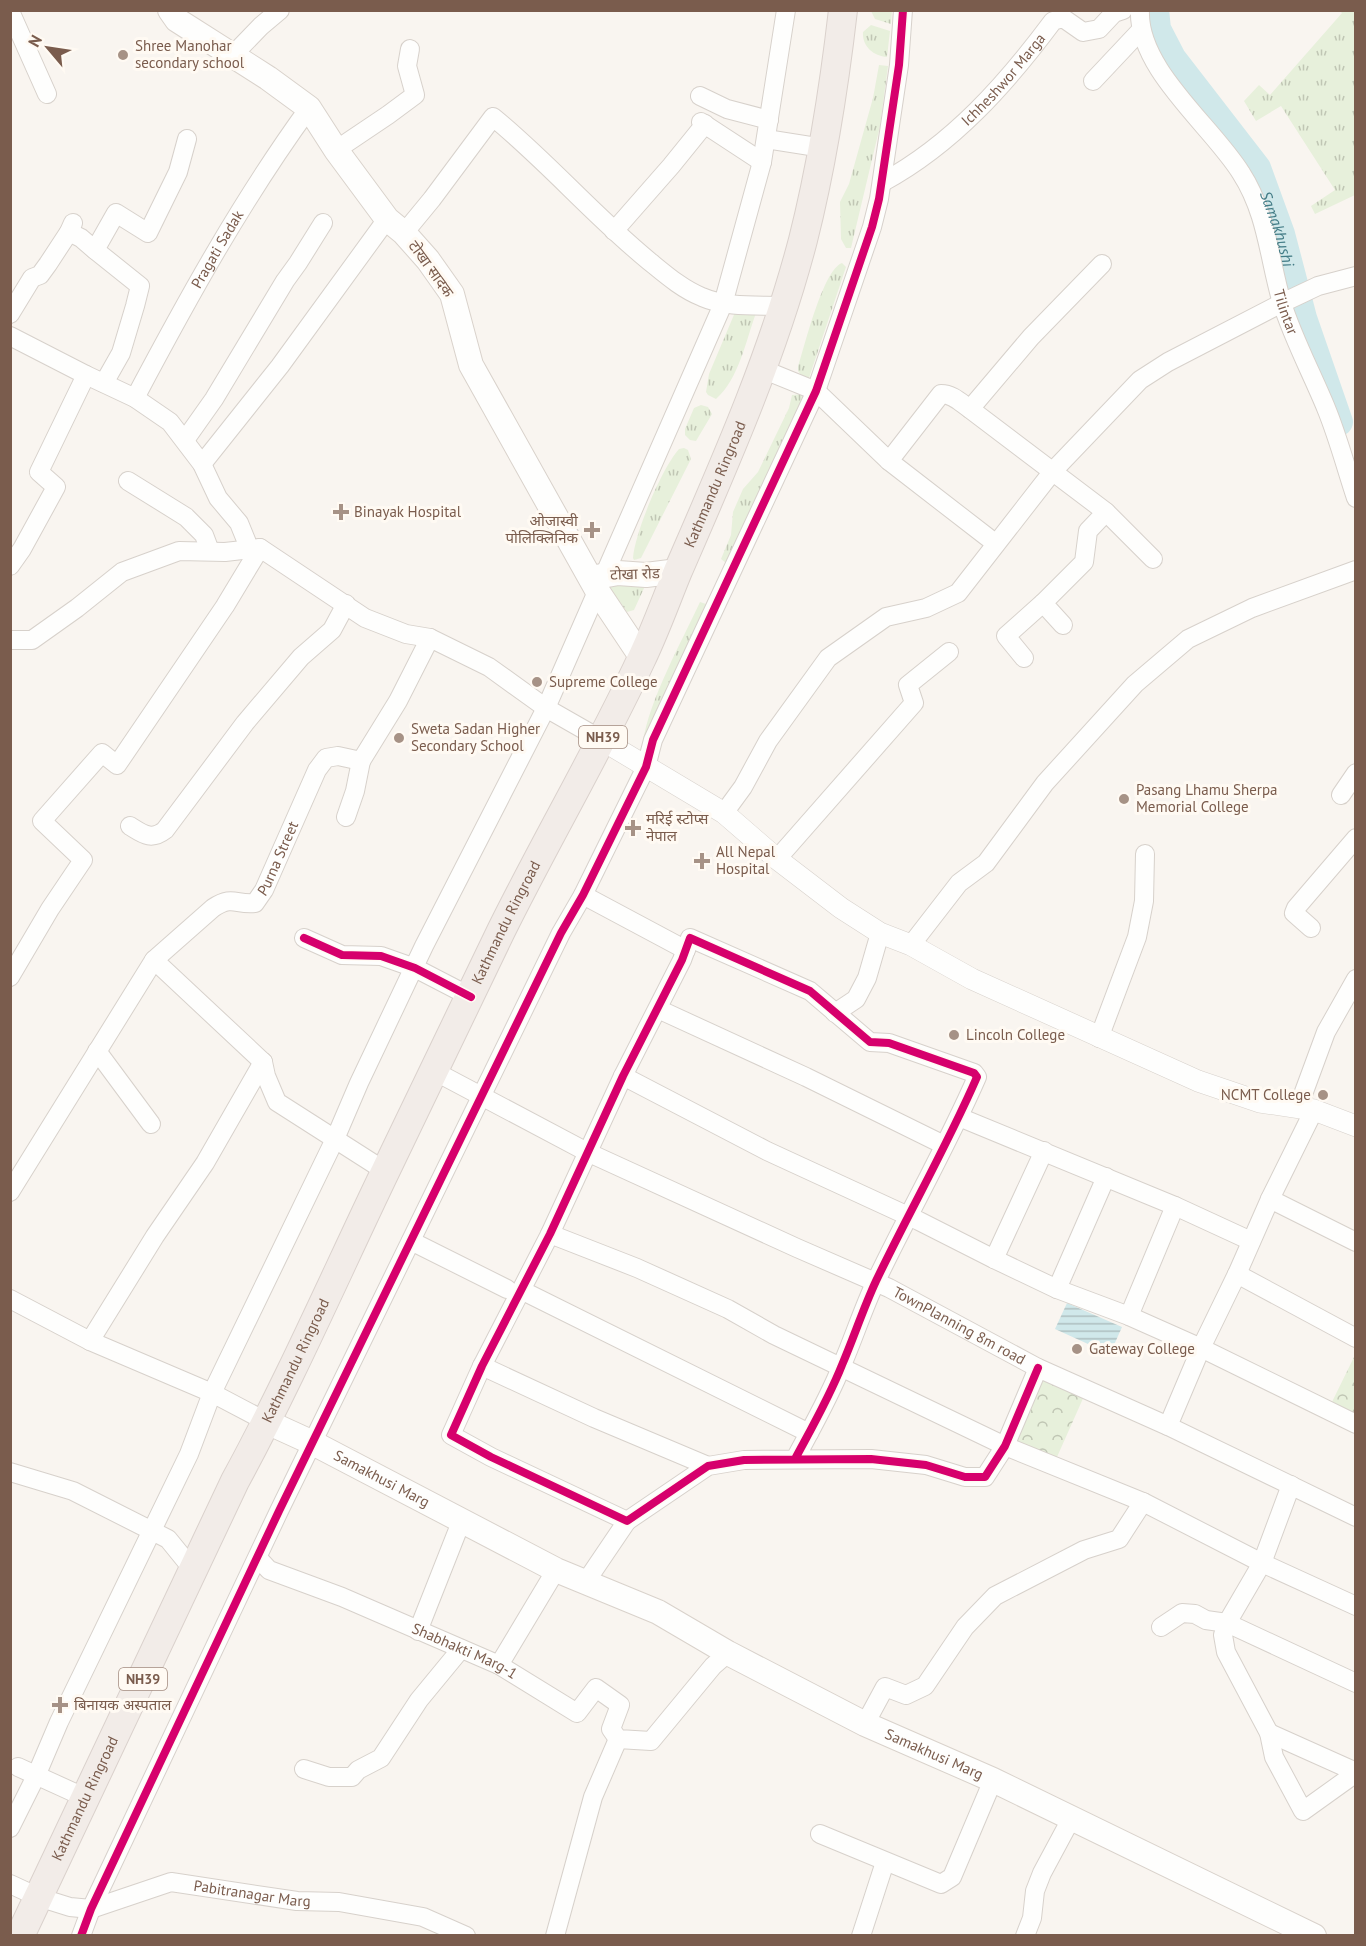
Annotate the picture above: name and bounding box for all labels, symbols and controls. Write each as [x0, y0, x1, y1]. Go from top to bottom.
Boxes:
north arrow [18, 18, 78, 78]
street label: Ichheshwor Marga [957, 29, 1049, 130]
text: N [24, 31, 46, 50]
place label: Shree Manohar secondary school [135, 36, 245, 72]
marker: Shree Manohar secondary school [116, 48, 130, 62]
water label: Samakhushi [1256, 188, 1299, 270]
street label: Pragati Sadak [187, 206, 248, 291]
street label: टोखा सादक [405, 237, 459, 301]
street label: Tilintar [1270, 287, 1302, 337]
street label: Kathmandu Ringroad [679, 418, 750, 550]
place label: Binayak Hospital [354, 502, 462, 521]
marker: Binayak Hospital [332, 503, 350, 521]
place label: ओजास्वी पोलिक्लिनिक [506, 511, 579, 547]
marker: ओजास्वी पोलिक्लिनिक [583, 521, 601, 539]
street label: टोखा रोड [610, 563, 661, 584]
place label: Supreme College [549, 672, 658, 691]
marker: Supreme College [530, 675, 544, 689]
place label: Sweta Sadan Higher Secondary School [411, 719, 540, 755]
road number: NH39 [579, 726, 627, 748]
marker: Sweta Sadan Higher Secondary School [392, 731, 406, 745]
place label: Pasang Lhamu Sherpa Memorial College [1136, 780, 1277, 816]
marker: Pasang Lhamu Sherpa Memorial College [1117, 792, 1131, 806]
place label: मरिई स्टोप्स नेपाल [646, 809, 709, 845]
street label: Purna Street [253, 818, 302, 899]
marker: मरिई स्टोप्स नेपाल [624, 819, 642, 837]
place label: All Nepal Hospital [716, 842, 776, 878]
marker: All Nepal Hospital [693, 852, 711, 870]
street label: Kathmandu Ringroad [467, 857, 544, 987]
place label: Lincoln College [966, 1025, 1065, 1044]
marker: Lincoln College [947, 1028, 961, 1042]
place label: NCMT College [1221, 1085, 1311, 1104]
marker: NCMT College [1316, 1088, 1330, 1102]
street label: TownPlanning 8m road [890, 1282, 1029, 1369]
street label: Kathmandu Ringroad [257, 1295, 333, 1426]
place label: Gateway College [1089, 1339, 1195, 1358]
marker: Gateway College [1070, 1342, 1084, 1356]
street label: Samakhusi Marg [331, 1446, 433, 1511]
street label: Shabhakti Marg-1 [409, 1618, 521, 1683]
road number: NH39 [119, 1668, 167, 1690]
place label: बिनायक अस्पताल [74, 1695, 172, 1714]
marker: बिनायक अस्पताल [51, 1696, 69, 1714]
street label: Samakhusi Marg [882, 1724, 986, 1784]
street label: Kathmandu Ringroad [47, 1733, 122, 1864]
street label: Pabitranagar Marg [193, 1876, 311, 1910]

